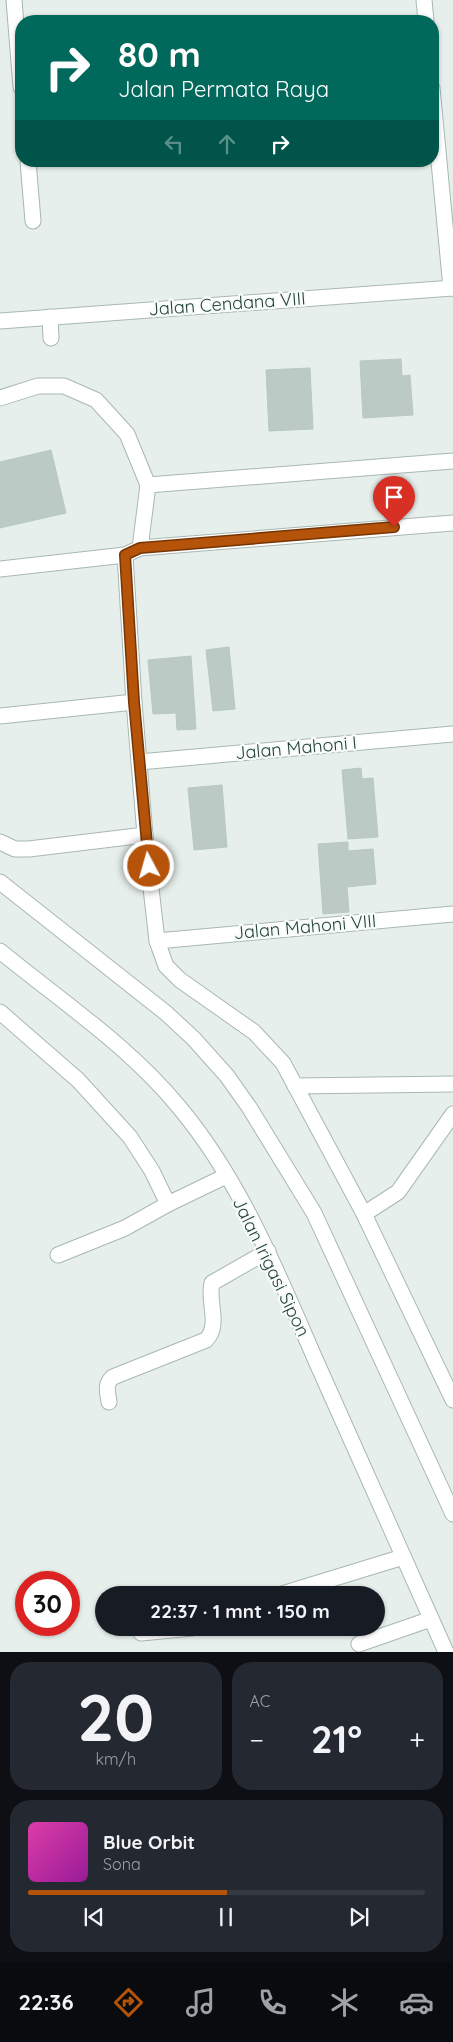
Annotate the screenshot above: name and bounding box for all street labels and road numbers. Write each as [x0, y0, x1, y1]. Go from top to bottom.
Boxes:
street label: Jalan Cendana VIII [148, 287, 306, 320]
street label: Jalan Mahoni I [234, 731, 358, 764]
street label: Jalan Mahoni VIII [233, 909, 377, 944]
street label: Jalan Irigasi Sipon [228, 1193, 315, 1340]

